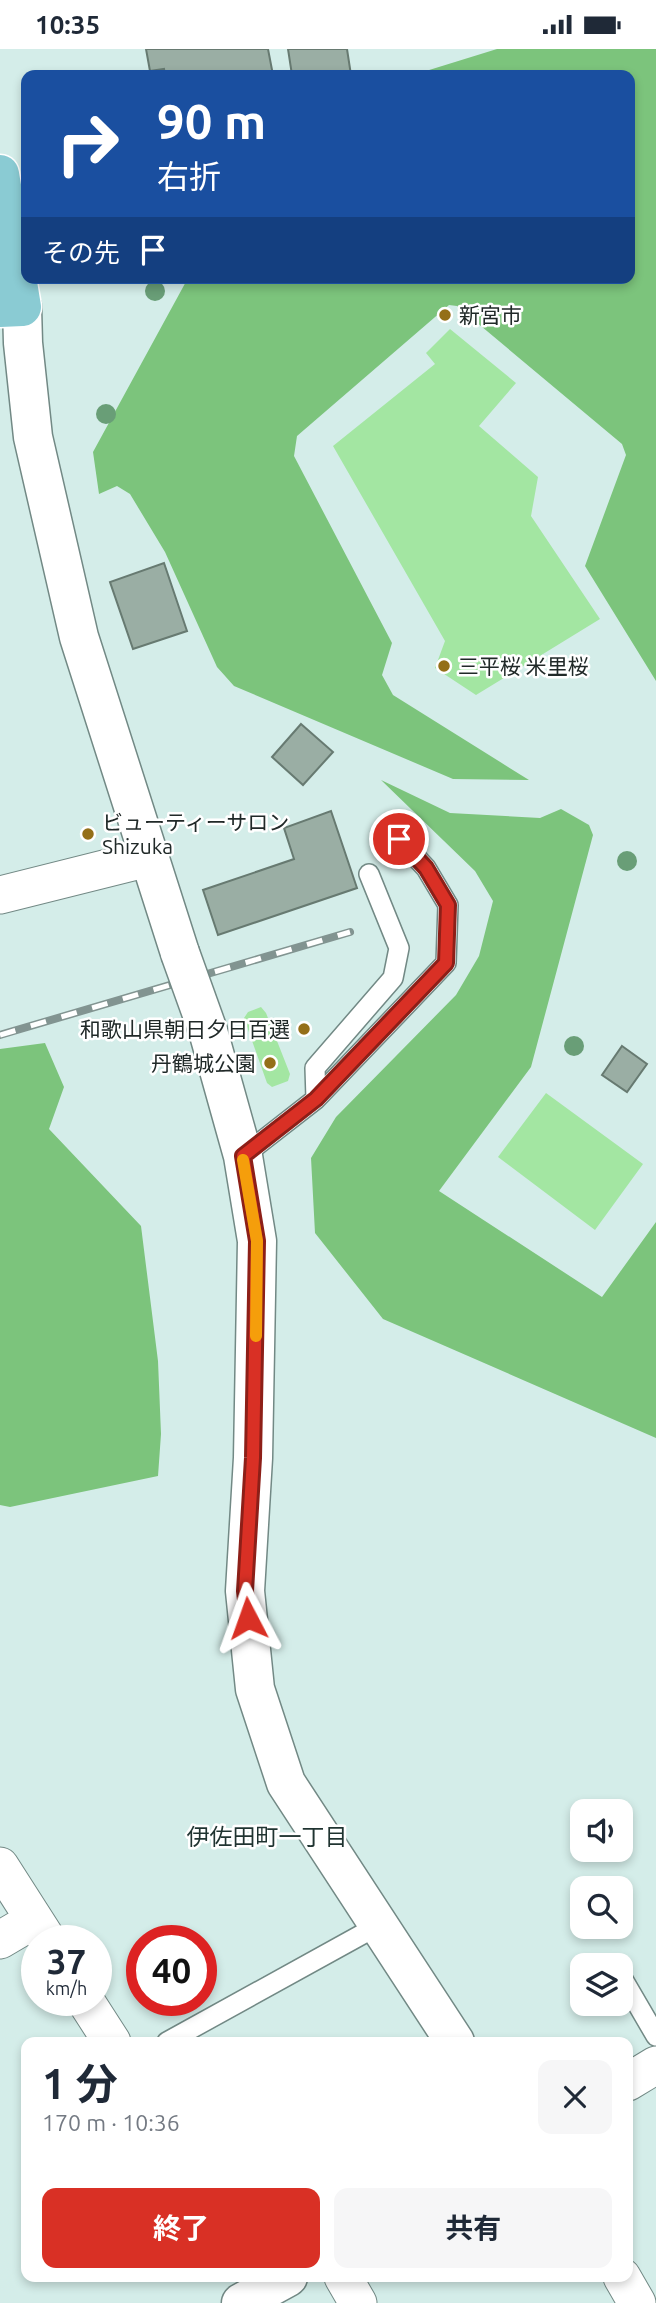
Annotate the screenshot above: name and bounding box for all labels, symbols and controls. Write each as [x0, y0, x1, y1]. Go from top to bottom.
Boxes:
text: 10:35 [35, 10, 100, 39]
text: 90 m [157, 93, 266, 148]
icon: right [42, 98, 133, 189]
text: 右折 [157, 158, 221, 194]
icon: arrive [134, 231, 172, 269]
text: その先 [42, 238, 120, 267]
place label: 新宮市 [459, 303, 522, 327]
marker: 新宮市 [437, 307, 453, 323]
place label: 三平桜 米里桜 [458, 654, 589, 678]
marker: 三平桜 米里桜 [436, 658, 452, 674]
pin [369, 809, 429, 869]
place label: ビューティーサロン Shizuka [102, 810, 289, 858]
icon: arrive [380, 820, 418, 858]
marker: ビューティーサロン Shizuka [80, 826, 96, 842]
place label: 和歌山県朝日夕日百選 [80, 1017, 290, 1041]
marker: 和歌山県朝日夕日百選 [296, 1021, 312, 1037]
place label: 丹鶴城公園 [151, 1051, 256, 1075]
marker: 丹鶴城公園 [262, 1055, 278, 1071]
position arrow [211, 1581, 285, 1655]
map controls [570, 1799, 633, 2016]
button: sound [570, 1799, 633, 1862]
district label: 伊佐田町一丁目 [187, 1824, 348, 1849]
button: search [570, 1876, 633, 1939]
speed limit sign: 40 [126, 1925, 217, 2016]
text: 37 [47, 1941, 86, 1981]
button: layers [570, 1953, 633, 2016]
text: km/h [46, 1978, 87, 1998]
text: 1 分 [42, 2060, 118, 2107]
button: close [538, 2060, 612, 2134]
text: 170 m · 10:36 [42, 2110, 180, 2135]
button: 終了 [42, 2188, 320, 2268]
button: 共有 [334, 2188, 612, 2268]

